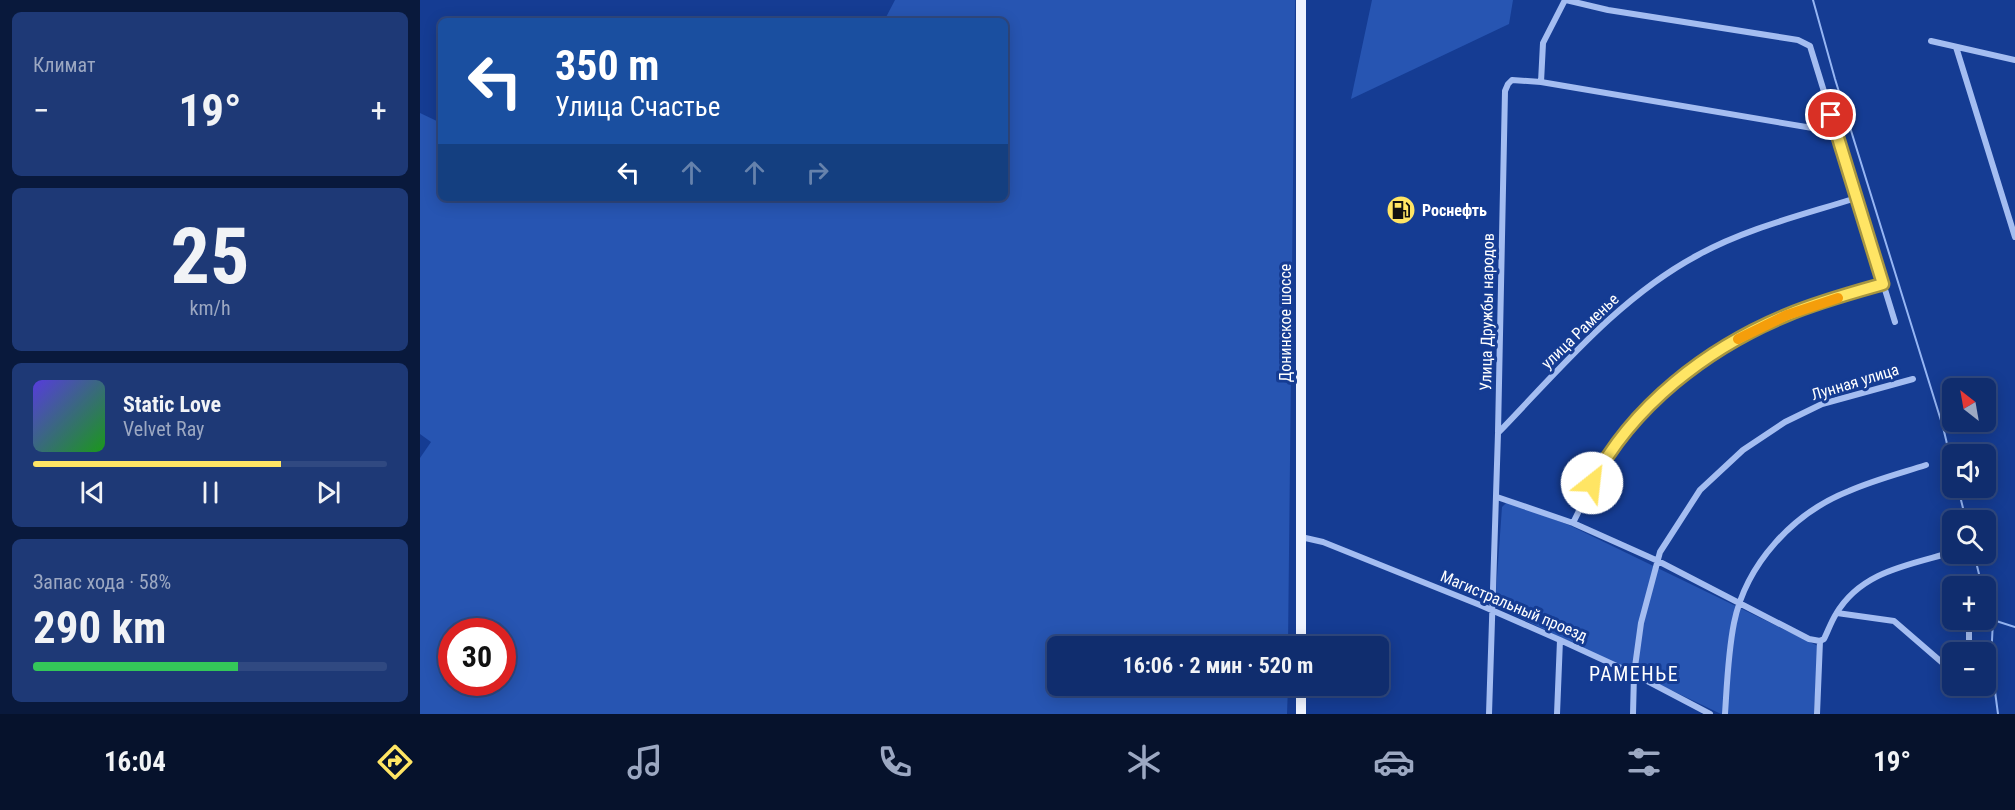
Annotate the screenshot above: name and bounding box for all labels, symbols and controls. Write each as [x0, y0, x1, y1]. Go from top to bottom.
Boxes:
text: 350 m [555, 41, 660, 90]
icon: left [456, 42, 534, 120]
text: Климат [33, 53, 95, 77]
text: 19° [179, 84, 242, 137]
pin [1805, 89, 1856, 140]
text: − [33, 91, 50, 130]
text: + [371, 91, 387, 130]
text: Улица Счастье [555, 91, 720, 123]
icon: arrive [1814, 98, 1847, 131]
icon: left [612, 156, 645, 189]
icon: ahead [675, 156, 708, 189]
icon: ahead [738, 156, 771, 189]
icon: right [801, 156, 834, 189]
fuel station icon: Роснефть [1385, 194, 1417, 226]
place label: Роснефть [1422, 201, 1487, 220]
text: 25 [171, 211, 249, 302]
street label: Улица Дружбы народов [1476, 233, 1498, 391]
street label: Донинское шоссе [1276, 264, 1295, 382]
street label: улица Раменье [1537, 289, 1623, 373]
text: km/h [189, 296, 231, 320]
street label: Лунная улица [1809, 360, 1901, 404]
north arrow [1942, 378, 1996, 432]
map controls [1942, 378, 1996, 696]
text: Static Love [123, 392, 221, 417]
text: Velvet Ray [123, 417, 204, 441]
button: sound [1942, 444, 1996, 498]
position arrow [1560, 451, 1624, 515]
icon: previous [76, 476, 109, 509]
icon: pause [194, 476, 227, 509]
icon: next [312, 476, 345, 509]
button: search [1942, 510, 1996, 564]
street label: Магистральный проезд [1438, 566, 1591, 646]
text: Запас хода · 58% [33, 570, 171, 594]
button: + [1942, 576, 1996, 630]
text: 290 km [33, 601, 166, 654]
speed limit sign: 30 [438, 618, 516, 696]
button: − [1942, 642, 1996, 696]
text: 16:06 · 2 мин · 520 m [1123, 653, 1313, 678]
district label: РАМЕНЬЕ [1589, 662, 1679, 686]
icon: directions [374, 741, 416, 783]
icon: music [624, 741, 666, 783]
icon: phone [874, 741, 916, 783]
icon: climate [1123, 741, 1165, 783]
icon: car [1373, 741, 1415, 783]
icon: filters [1623, 741, 1665, 783]
text: 16:04 [104, 746, 166, 778]
text: 19° [1873, 746, 1911, 778]

